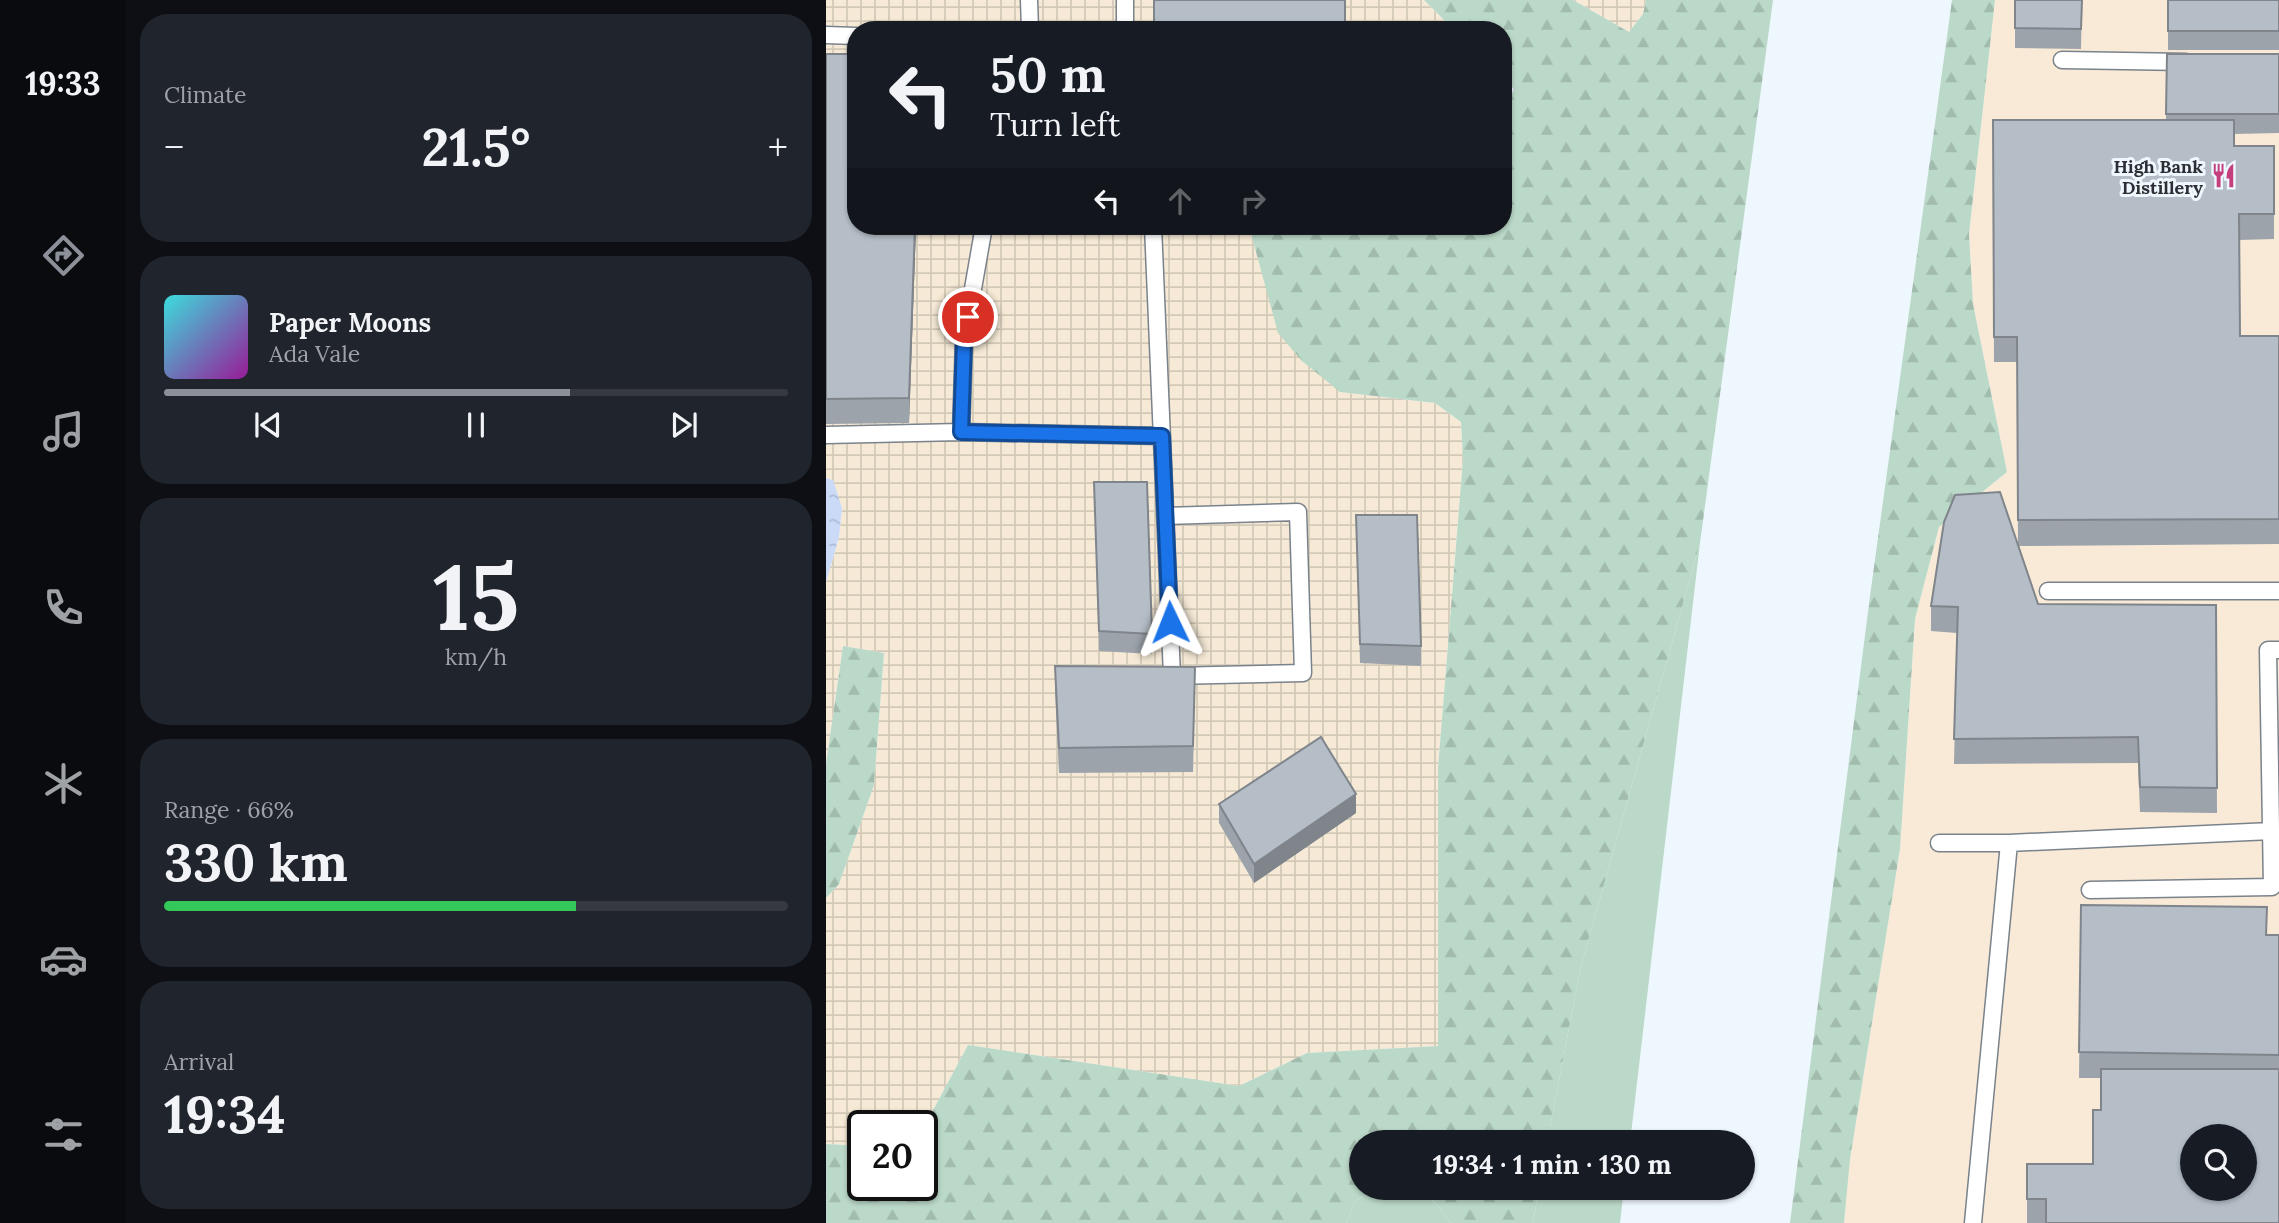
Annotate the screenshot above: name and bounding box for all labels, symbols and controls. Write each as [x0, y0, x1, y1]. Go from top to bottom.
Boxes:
text: 50 m [990, 43, 1106, 105]
icon: left [875, 49, 966, 140]
text: 19:33 [25, 63, 101, 104]
text: Climate [164, 80, 246, 109]
text: Turn left [990, 104, 1120, 145]
text: 21.5° [422, 114, 530, 180]
text: − [164, 123, 184, 171]
text: + [768, 123, 788, 171]
place label: High Bank Distillery [2113, 155, 2203, 199]
restaurant icon: High Bank Distillery [2209, 162, 2237, 190]
icon: left [1088, 182, 1126, 220]
icon: ahead [1161, 182, 1199, 220]
icon: right [1234, 182, 1272, 220]
icon: directions [39, 231, 88, 280]
pin [938, 287, 998, 347]
icon: arrive [949, 298, 987, 336]
text: Paper Moons [269, 306, 431, 339]
text: Ada Vale [269, 339, 360, 368]
icon: previous [249, 406, 287, 444]
icon: pause [457, 406, 495, 444]
icon: next [665, 406, 703, 444]
icon: music [39, 407, 88, 456]
text: 15 [433, 538, 519, 655]
icon: phone [39, 583, 88, 632]
position arrow [1133, 585, 1207, 659]
text: km/h [445, 642, 507, 671]
icon: climate [39, 759, 88, 808]
text: Range · 66% [164, 795, 294, 824]
text: 330 km [164, 829, 348, 895]
icon: car [39, 935, 88, 984]
text: Arrival [164, 1047, 234, 1076]
text: 19:34 [164, 1081, 286, 1147]
icon: filters [39, 1110, 88, 1159]
speed limit sign: 20 [847, 1110, 938, 1201]
map controls [2180, 1124, 2257, 1201]
button: search [2180, 1124, 2257, 1201]
text: 19:34 · 1 min · 130 m [1433, 1148, 1671, 1181]

